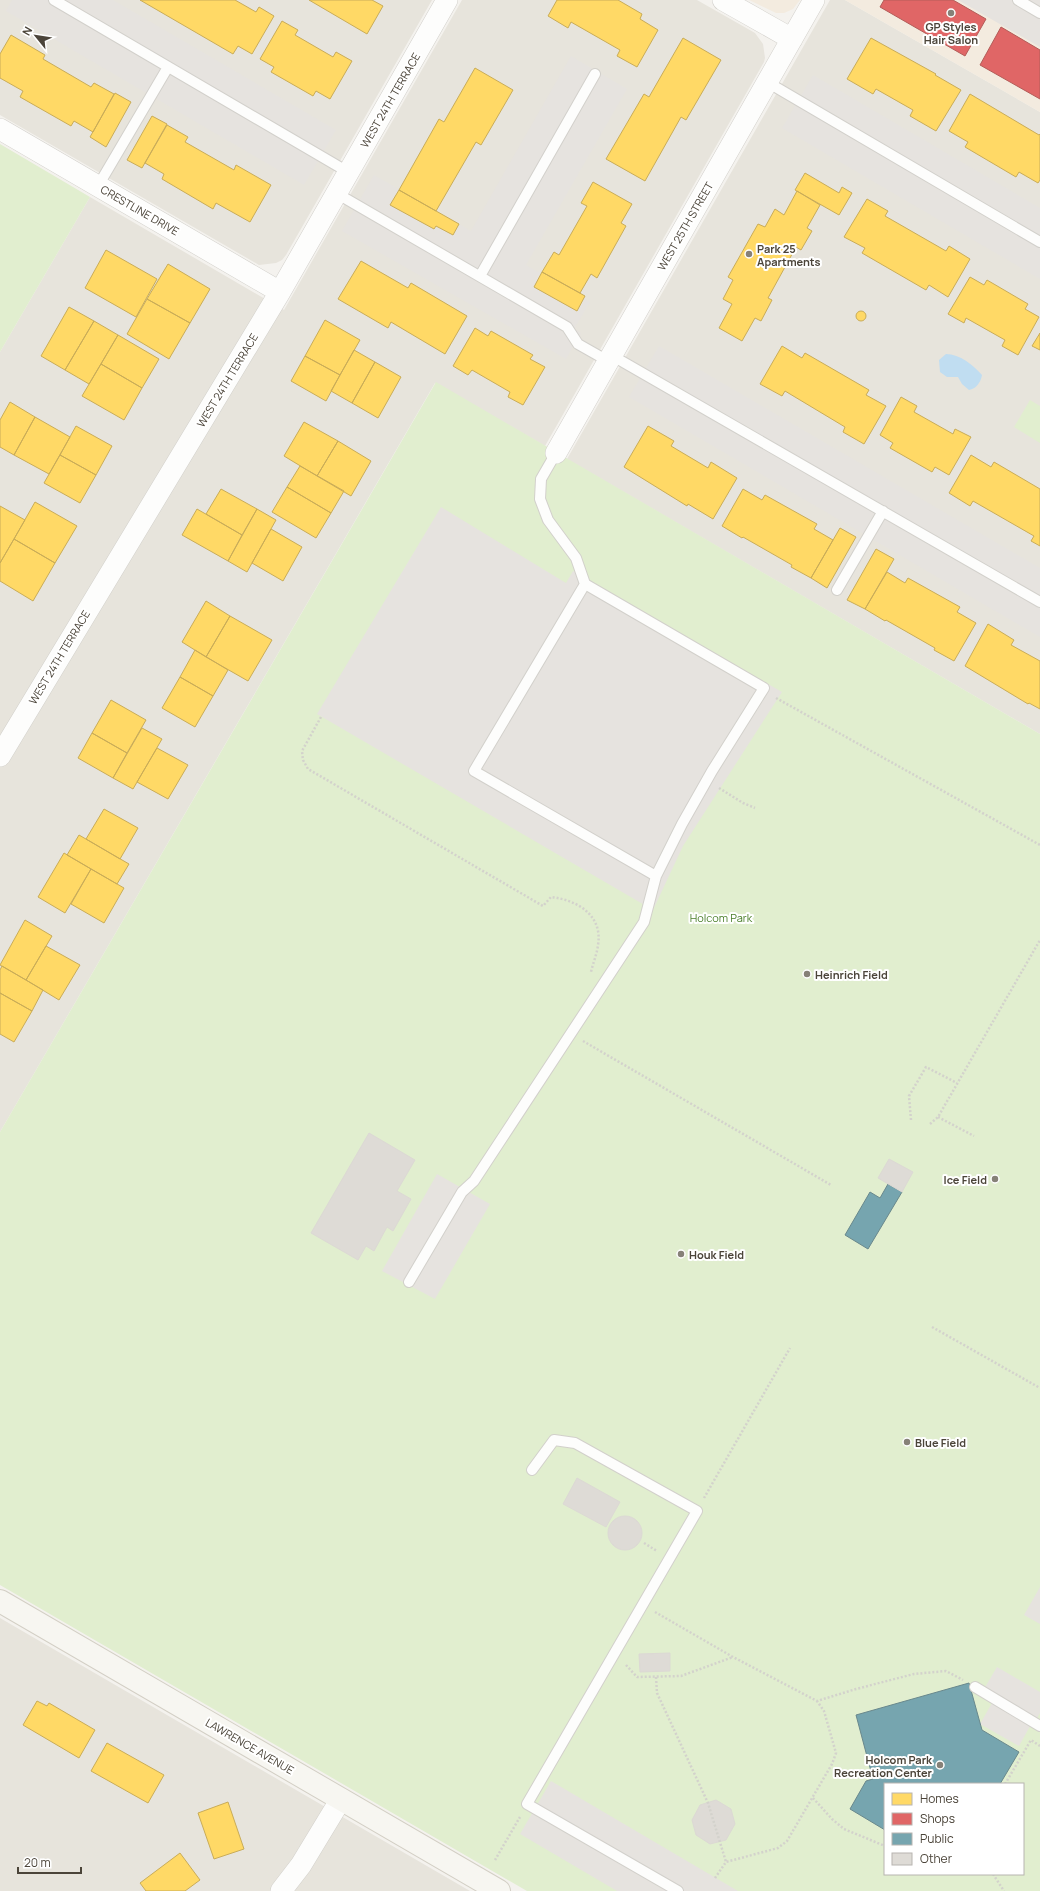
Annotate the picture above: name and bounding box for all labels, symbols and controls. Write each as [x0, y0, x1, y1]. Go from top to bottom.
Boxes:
marker: GP Styles Hair Salon [946, 8, 956, 18]
north arrow [16, 16, 56, 56]
place label: GP Styles Hair Salon [924, 19, 978, 47]
text: N [18, 23, 35, 38]
street label: WEST 24TH TERRACE [357, 50, 423, 150]
street label: WEST 25TH STREET [654, 179, 717, 273]
street label: CRESTLINE DRIVE [98, 181, 182, 239]
place label: Park 25 Apartments [757, 241, 821, 269]
marker: Park 25 Apartments [744, 249, 754, 259]
street label: WEST 24TH TERRACE [193, 330, 261, 430]
street label: WEST 24TH TERRACE [25, 607, 93, 707]
park label: Holcom Park [690, 910, 753, 925]
place label: Heinrich Field [815, 967, 888, 982]
marker: Heinrich Field [802, 969, 812, 979]
place label: Ice Field [944, 1172, 987, 1187]
marker: Ice Field [990, 1174, 1000, 1184]
place label: Houk Field [689, 1247, 744, 1262]
marker: Houk Field [676, 1249, 686, 1259]
place label: Blue Field [915, 1435, 966, 1450]
marker: Blue Field [902, 1437, 912, 1447]
street label: LAWRENCE AVENUE [203, 1715, 297, 1777]
place label: Holcom Park Recreation Center [834, 1752, 933, 1780]
marker: Holcom Park Recreation Center [935, 1760, 945, 1770]
legend [884, 1783, 1024, 1875]
text: Homes [920, 1790, 959, 1807]
text: Shops [920, 1810, 955, 1827]
text: Public [920, 1830, 954, 1847]
scale bar [18, 1849, 81, 1875]
text: Other [920, 1850, 953, 1867]
text: 20 m [24, 1854, 51, 1871]

